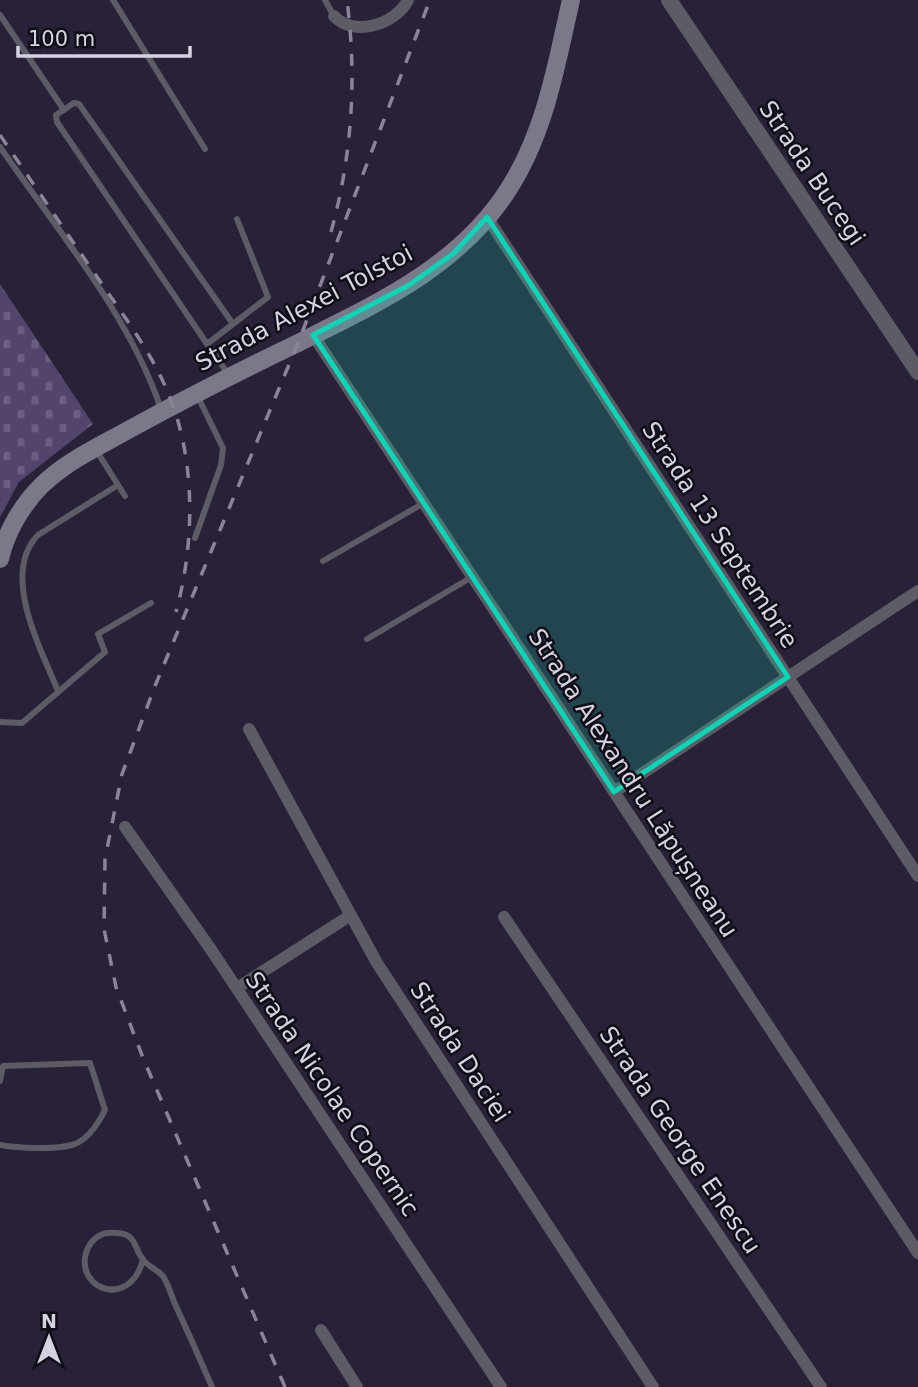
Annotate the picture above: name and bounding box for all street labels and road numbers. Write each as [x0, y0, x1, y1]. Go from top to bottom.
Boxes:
street label: Strada Bucegi [753, 95, 871, 251]
street label: Strada Alexei Tolstoi [191, 239, 417, 377]
street label: Strada 13 Septembrie [636, 417, 804, 653]
street label: Strada Alexandru Lăpușneanu [523, 623, 743, 943]
street label: Strada Nicolae Copernic [240, 966, 424, 1222]
street label: Strada Daciei [404, 977, 516, 1127]
street label: Strada George Enescu [593, 1021, 767, 1259]

